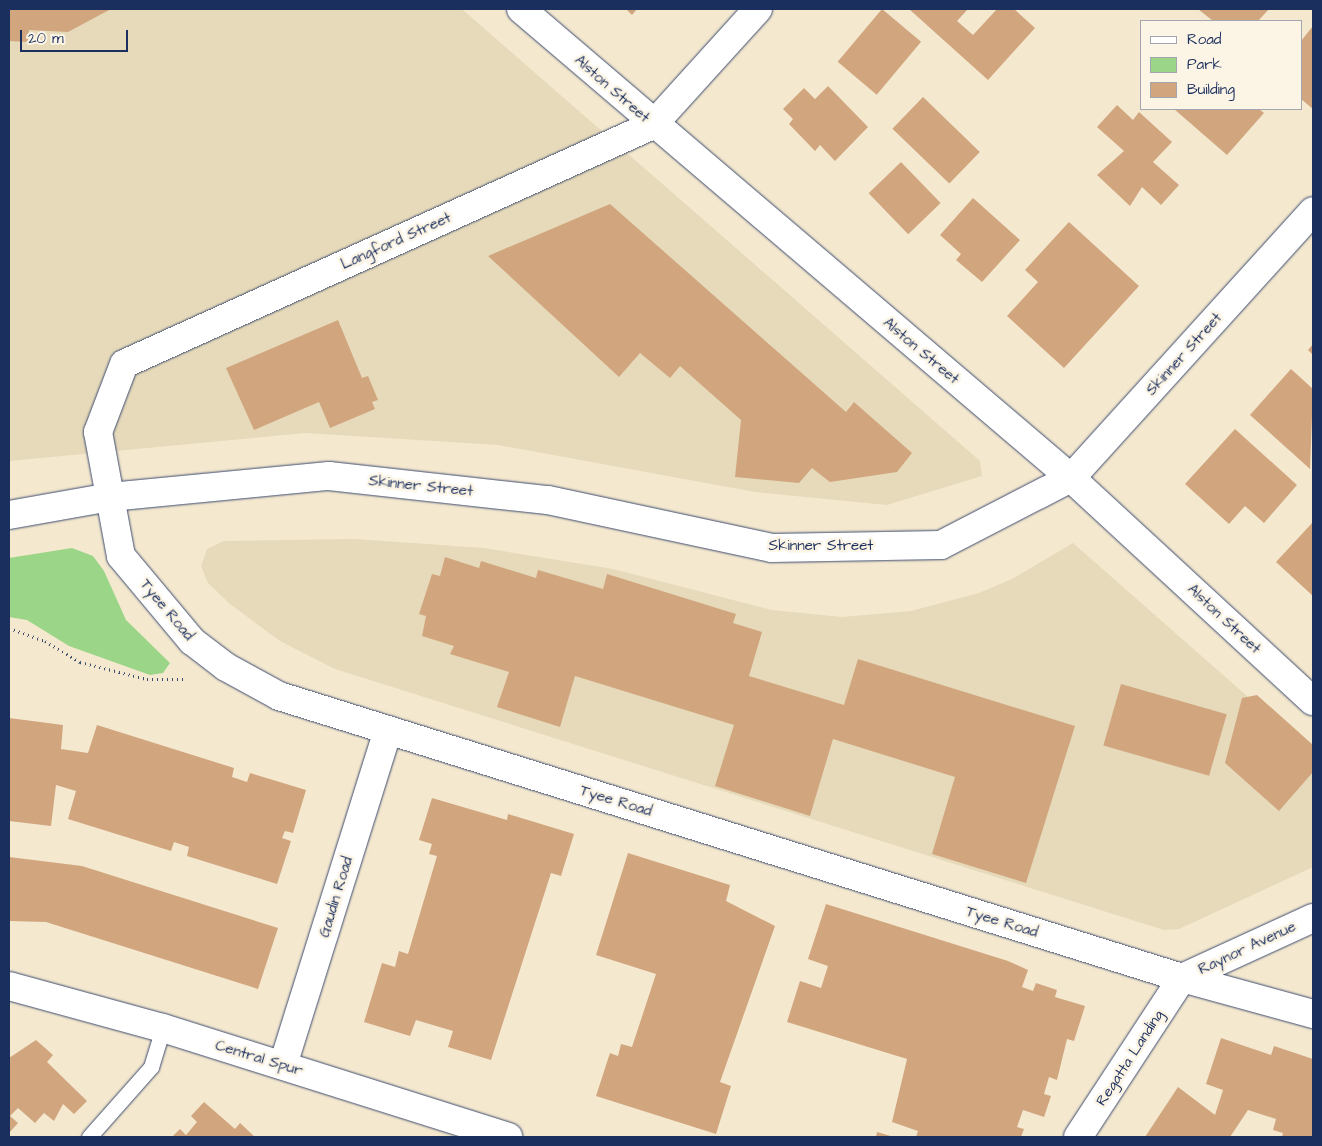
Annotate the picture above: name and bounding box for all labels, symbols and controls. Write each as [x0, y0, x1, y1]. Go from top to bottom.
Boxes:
scale bar [22, 20, 130, 52]
legend [1140, 20, 1302, 110]
text: 20 m [28, 28, 64, 49]
text: Road [1187, 29, 1221, 50]
street label: Alston Street [571, 51, 653, 127]
text: Park [1187, 54, 1222, 75]
text: Building [1187, 79, 1235, 100]
street label: Langford Street [338, 209, 454, 273]
street label: Skinner Street [1142, 309, 1226, 399]
street label: Alston Street [879, 314, 963, 388]
street label: Skinner Street [368, 472, 474, 500]
street label: Skinner Street [769, 537, 873, 555]
street label: Tyee Road [136, 576, 198, 644]
street label: Alston Street [1184, 580, 1264, 658]
street label: Tyee Road [578, 782, 654, 820]
street label: Gaudin Road [315, 854, 357, 940]
street label: Tyee Road [964, 903, 1040, 941]
street label: Raynor Avenue [1195, 918, 1299, 978]
street label: Regatta Landing [1092, 1007, 1168, 1109]
street label: Central Spur [213, 1036, 305, 1080]

